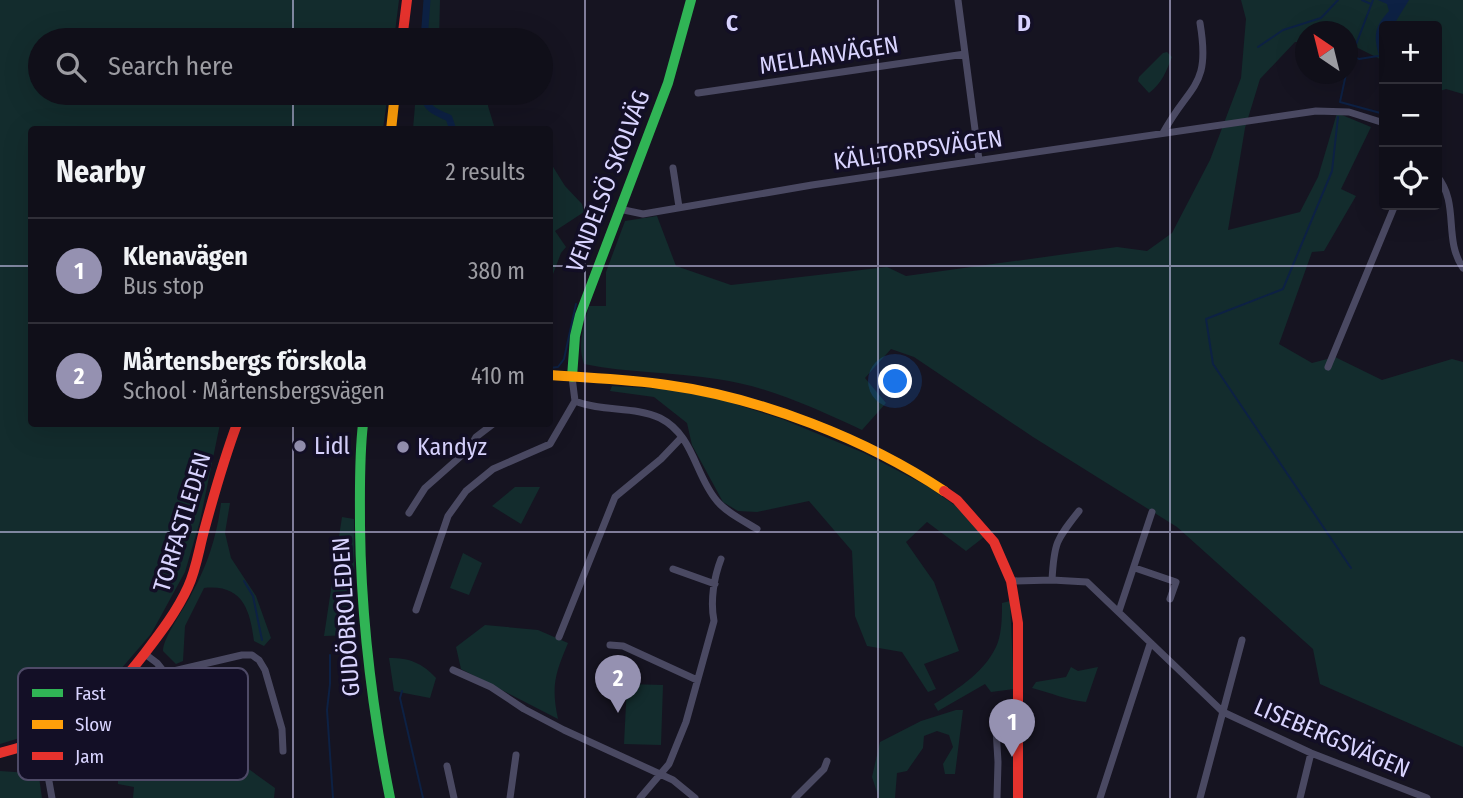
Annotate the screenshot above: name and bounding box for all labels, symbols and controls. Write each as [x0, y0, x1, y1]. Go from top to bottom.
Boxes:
text: C [726, 9, 738, 37]
text: D [1017, 9, 1031, 37]
north arrow [1295, 21, 1358, 84]
map controls [1379, 21, 1442, 210]
button: + [1379, 21, 1442, 84]
search box [28, 28, 553, 105]
street label: MELLANVÄGEN [757, 30, 901, 80]
icon: search [52, 48, 90, 86]
text: Search here [108, 51, 233, 82]
button: − [1379, 84, 1442, 147]
street label: VENDELSÖ SKOLVÄG [560, 86, 656, 276]
street label: KÄLLTORPSVÄGEN [832, 124, 1004, 176]
button: locate [1379, 147, 1442, 210]
text: Nearby [56, 154, 145, 190]
text: 2 results [445, 158, 525, 186]
text: Klenavägen [123, 241, 248, 272]
text: 1 [74, 257, 84, 285]
text: 380 m [468, 257, 525, 285]
text: Bus stop [123, 272, 204, 300]
text: Mårtensbergs förskola [123, 346, 367, 377]
text: 2 [74, 362, 84, 390]
text: 410 m [471, 362, 525, 390]
your location [878, 364, 912, 398]
text: School · Mårtensbergsvägen [123, 377, 385, 405]
place label: Lidl [314, 432, 350, 460]
place label: Kandyz [417, 433, 487, 461]
marker: Lidl [292, 438, 308, 454]
marker: Kandyz [395, 439, 411, 455]
street label: TORFASTLEDEN [147, 449, 217, 595]
street label: GUDÖBROLEDEN [326, 536, 366, 698]
pin: 2 [595, 655, 641, 713]
legend [18, 668, 248, 780]
text: Fast [75, 682, 106, 705]
street label: LISEBERGSVÄGEN [1250, 693, 1414, 783]
pin: 1 [989, 699, 1035, 757]
text: Slow [75, 713, 112, 736]
text: Jam [75, 745, 104, 768]

